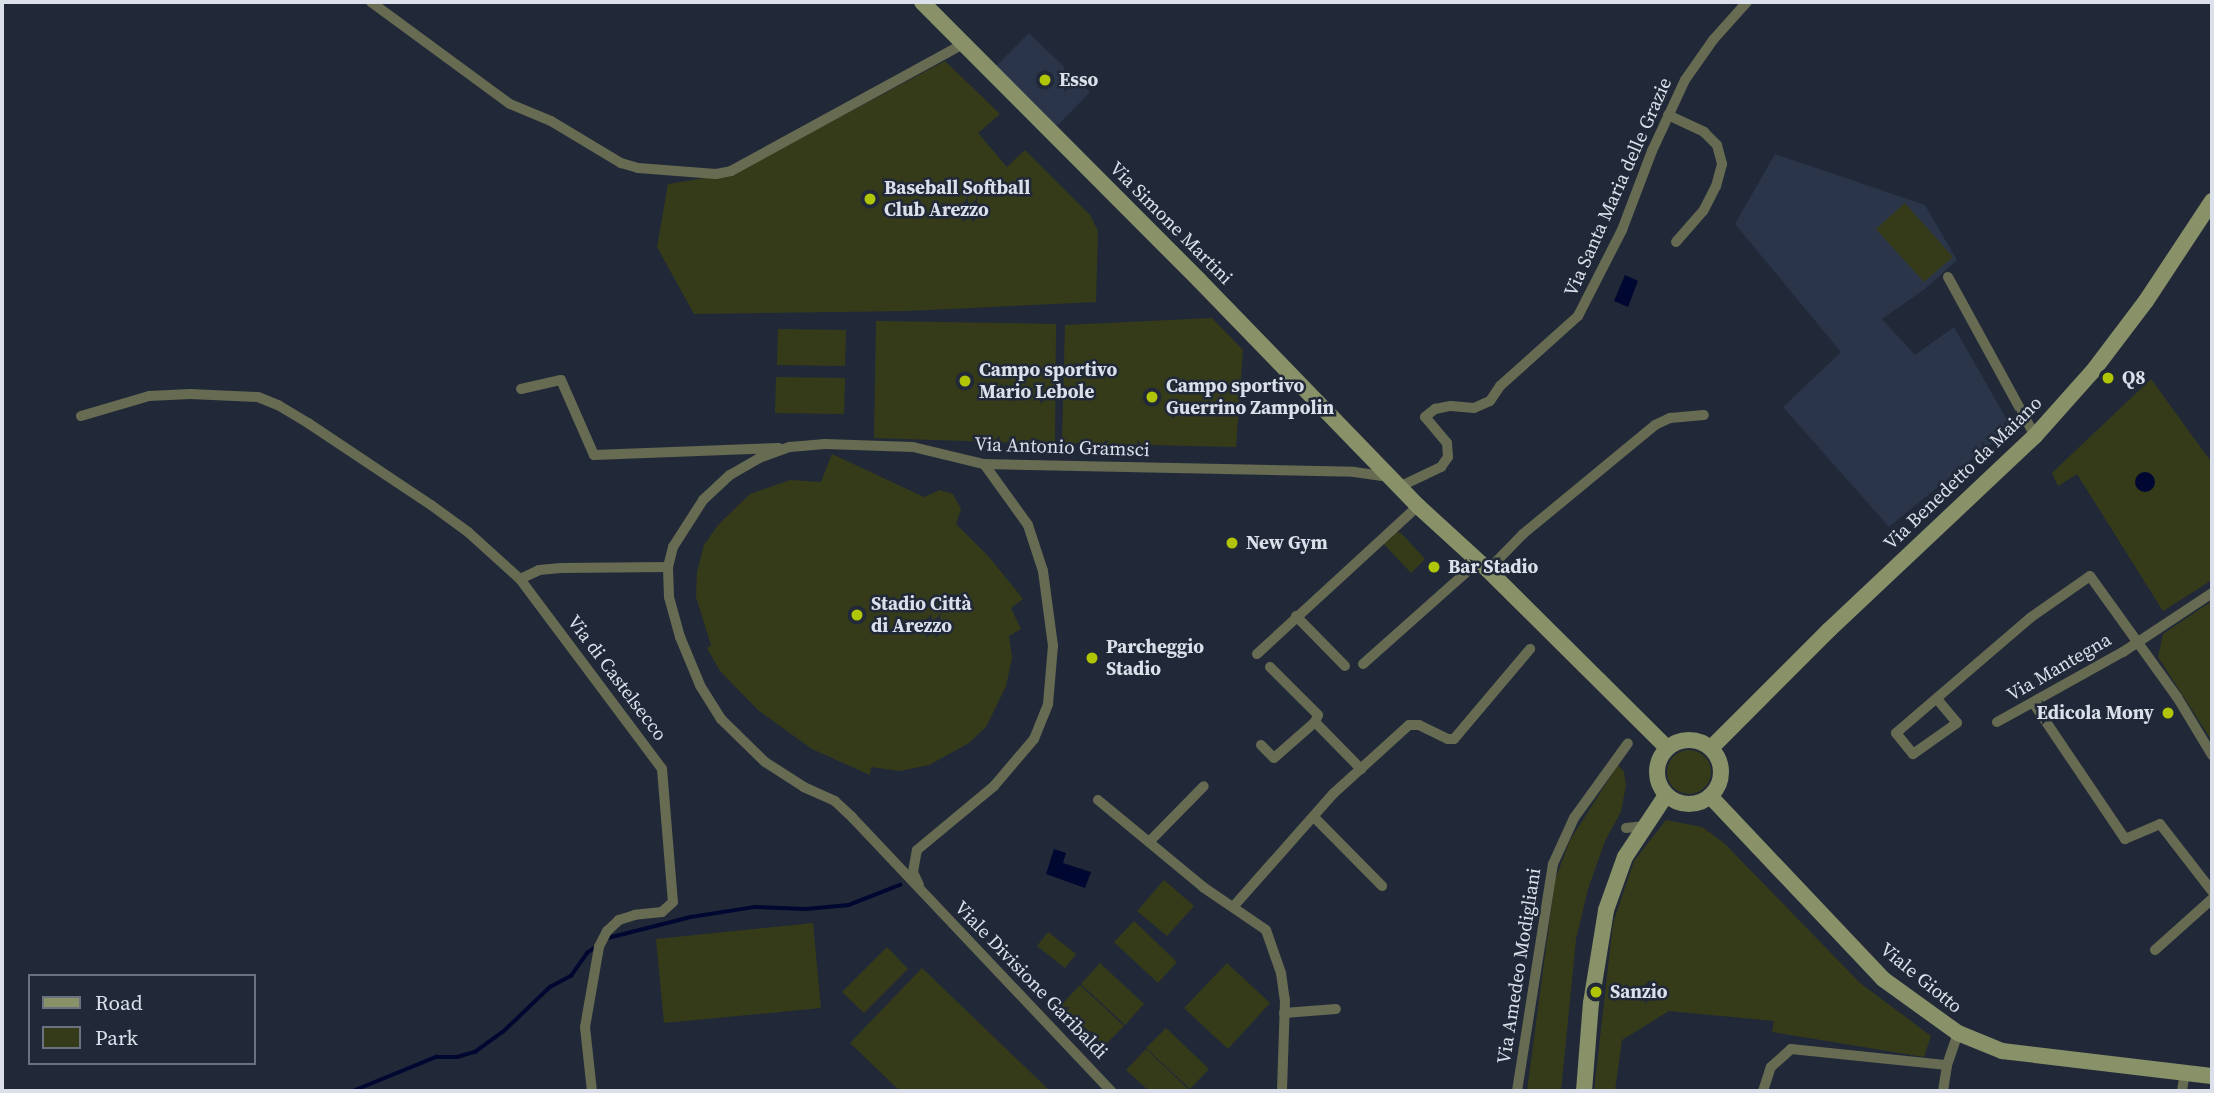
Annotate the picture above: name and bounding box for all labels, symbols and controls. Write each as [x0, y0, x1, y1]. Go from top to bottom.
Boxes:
place label: Esso [1059, 69, 1098, 91]
marker: Esso [1037, 72, 1053, 88]
street label: Via Santa Maria delle Grazie [1559, 74, 1677, 300]
street label: Via Simone Martini [1105, 157, 1237, 289]
place label: Baseball Softball Club Arezzo [884, 177, 1030, 221]
marker: Baseball Softball Club Arezzo [862, 191, 878, 207]
place label: Campo sportivo Mario Lebole [979, 359, 1117, 403]
place label: Q8 [2122, 367, 2146, 389]
marker: Q8 [2100, 370, 2116, 386]
marker: Campo sportivo Mario Lebole [957, 373, 973, 389]
place label: Campo sportivo Guerrino Zampolin [1166, 375, 1334, 419]
marker: Campo sportivo Guerrino Zampolin [1144, 389, 1160, 405]
street label: Via Benedetto da Maiano [1879, 392, 2047, 554]
street label: Via Antonio Gramsci [974, 433, 1150, 461]
place label: New Gym [1246, 532, 1328, 554]
marker: New Gym [1224, 535, 1240, 551]
place label: Bar Stadio [1448, 556, 1538, 578]
marker: Bar Stadio [1426, 559, 1442, 575]
place label: Stadio Città di Arezzo [871, 593, 972, 637]
marker: Stadio Città di Arezzo [849, 607, 865, 623]
street label: Via di Castelsecco [562, 611, 672, 745]
street label: Via Mantegna [2003, 628, 2115, 706]
place label: Parcheggio Stadio [1106, 636, 1204, 680]
marker: Parcheggio Stadio [1084, 650, 1100, 666]
place label: Edicola Mony [2037, 702, 2154, 724]
marker: Edicola Mony [2160, 705, 2176, 721]
street label: Via Amedeo Modigliani [1492, 866, 1546, 1066]
street label: Viale Divisione Garibaldi [950, 896, 1112, 1064]
street label: Viale Giotto [1875, 938, 1967, 1018]
legend [28, 974, 256, 1065]
place label: Sanzio [1610, 981, 1668, 1003]
marker: Sanzio [1588, 984, 1604, 1000]
text: Road [95, 988, 143, 1017]
text: Park [95, 1023, 138, 1052]

